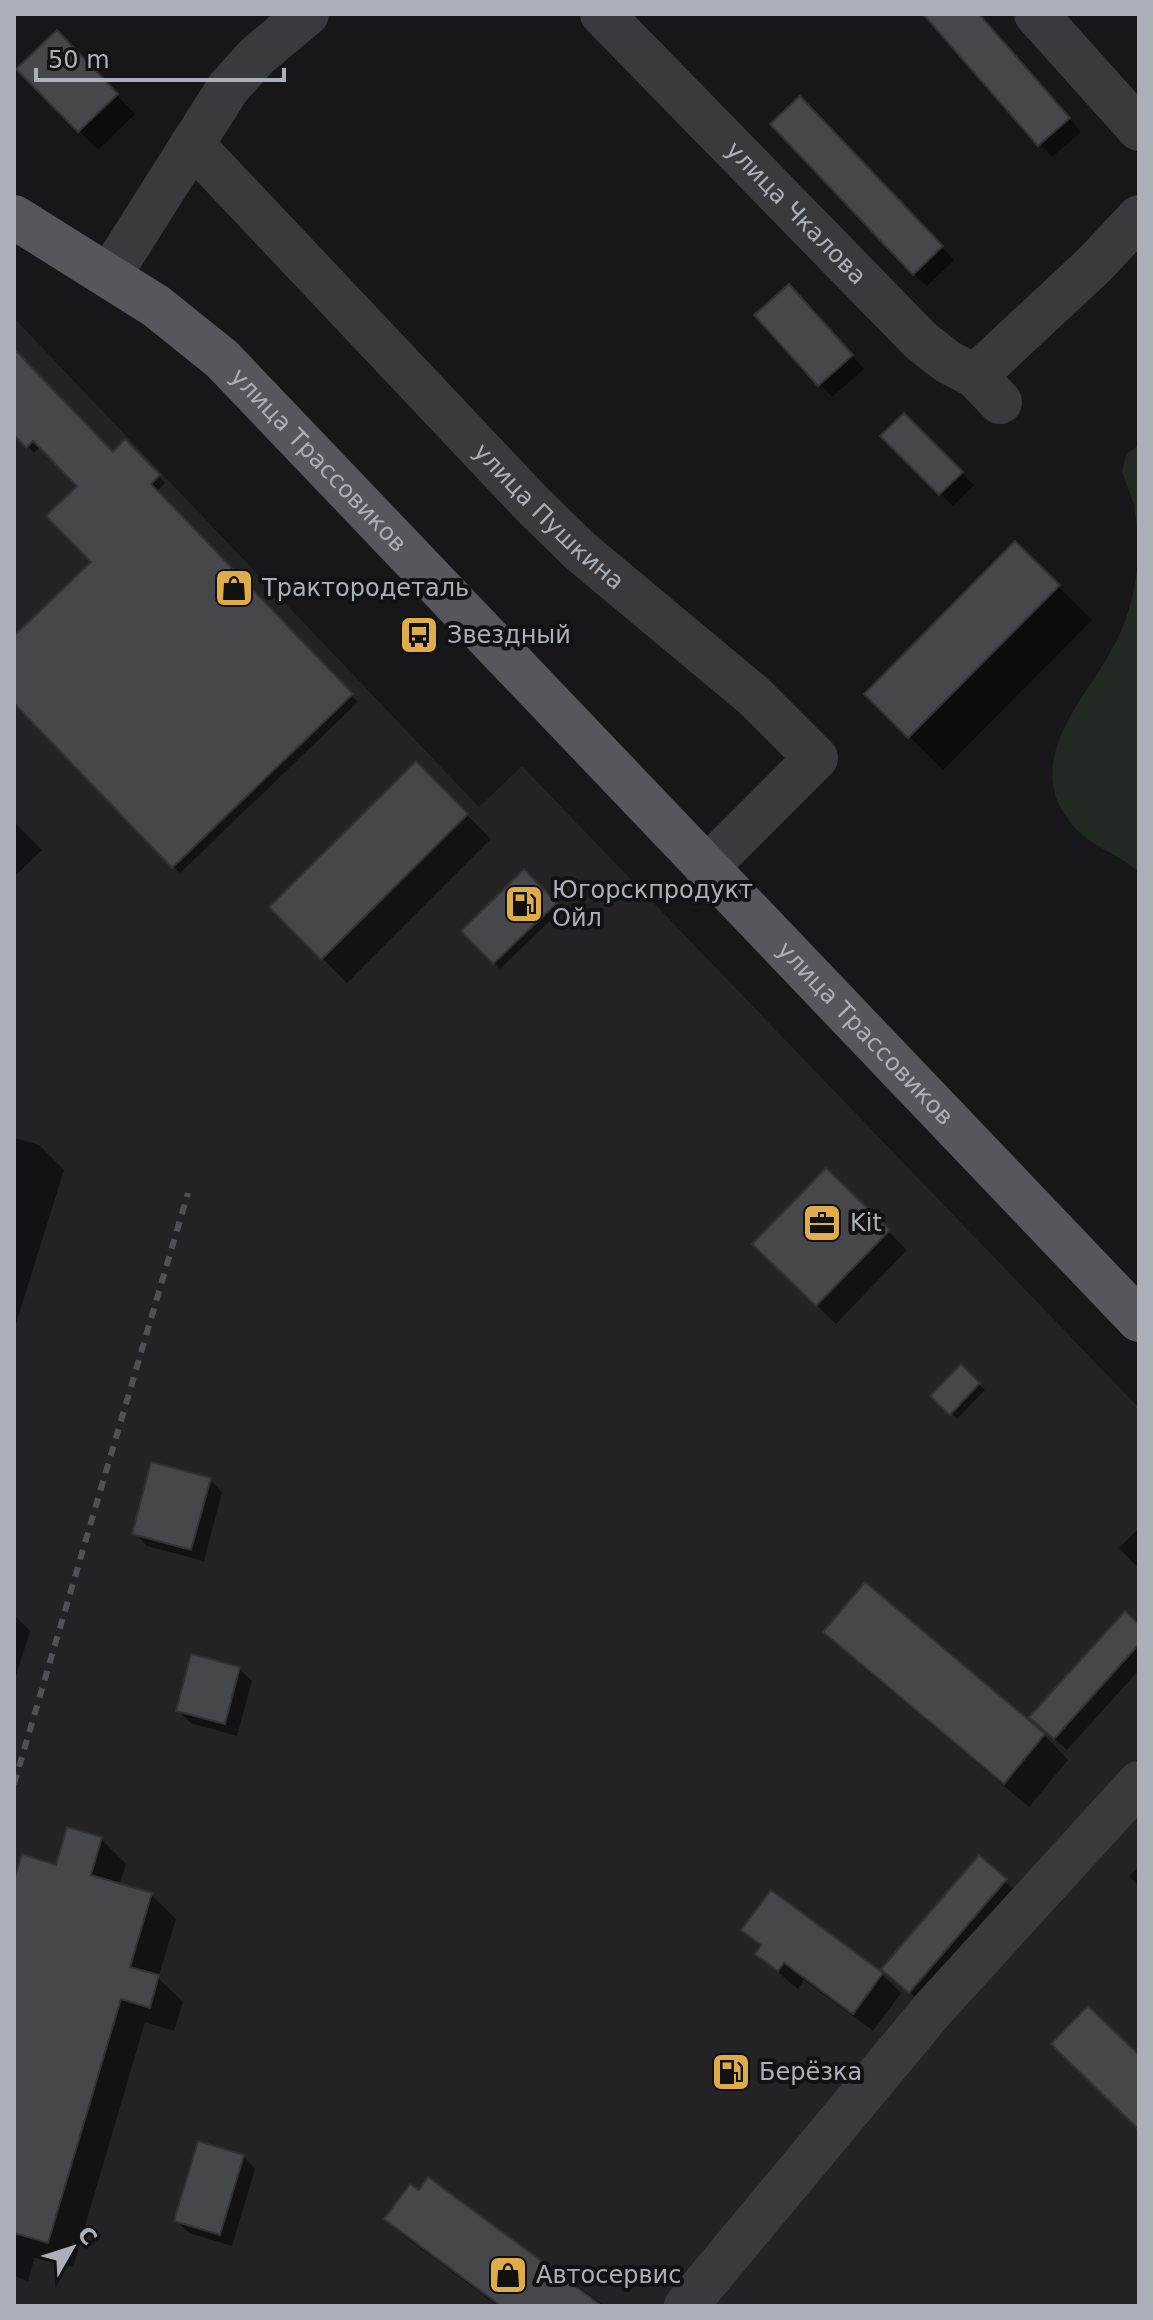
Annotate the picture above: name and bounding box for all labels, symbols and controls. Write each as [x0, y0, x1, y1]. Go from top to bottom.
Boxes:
scale bar [36, 32, 284, 82]
text: 50 m [48, 46, 110, 74]
street label: улица Чкалова [720, 136, 872, 290]
street label: улица Трассовиков [225, 363, 412, 558]
street label: улица Пушкина [468, 437, 630, 596]
shop icon: Трактородеталь [213, 567, 255, 609]
place label: Трактородеталь [261, 574, 469, 602]
bus stop icon: Звездный [398, 614, 440, 656]
place label: Звездный [447, 621, 571, 649]
place label: Югорскпродукт Ойл [552, 876, 753, 932]
fuel station icon: Югорскпродукт Ойл [503, 883, 545, 925]
street label: улица Трассовиков [771, 936, 959, 1131]
office icon: Kit [801, 1202, 843, 1244]
place label: Kit [850, 1209, 882, 1237]
fuel station icon: Берёзка [710, 2051, 752, 2093]
place label: Берёзка [759, 2058, 862, 2086]
north arrow [32, 2208, 112, 2288]
text: С [72, 2222, 102, 2250]
shop icon: Автосервис [487, 2254, 529, 2296]
place label: Автосервис [536, 2261, 681, 2289]

